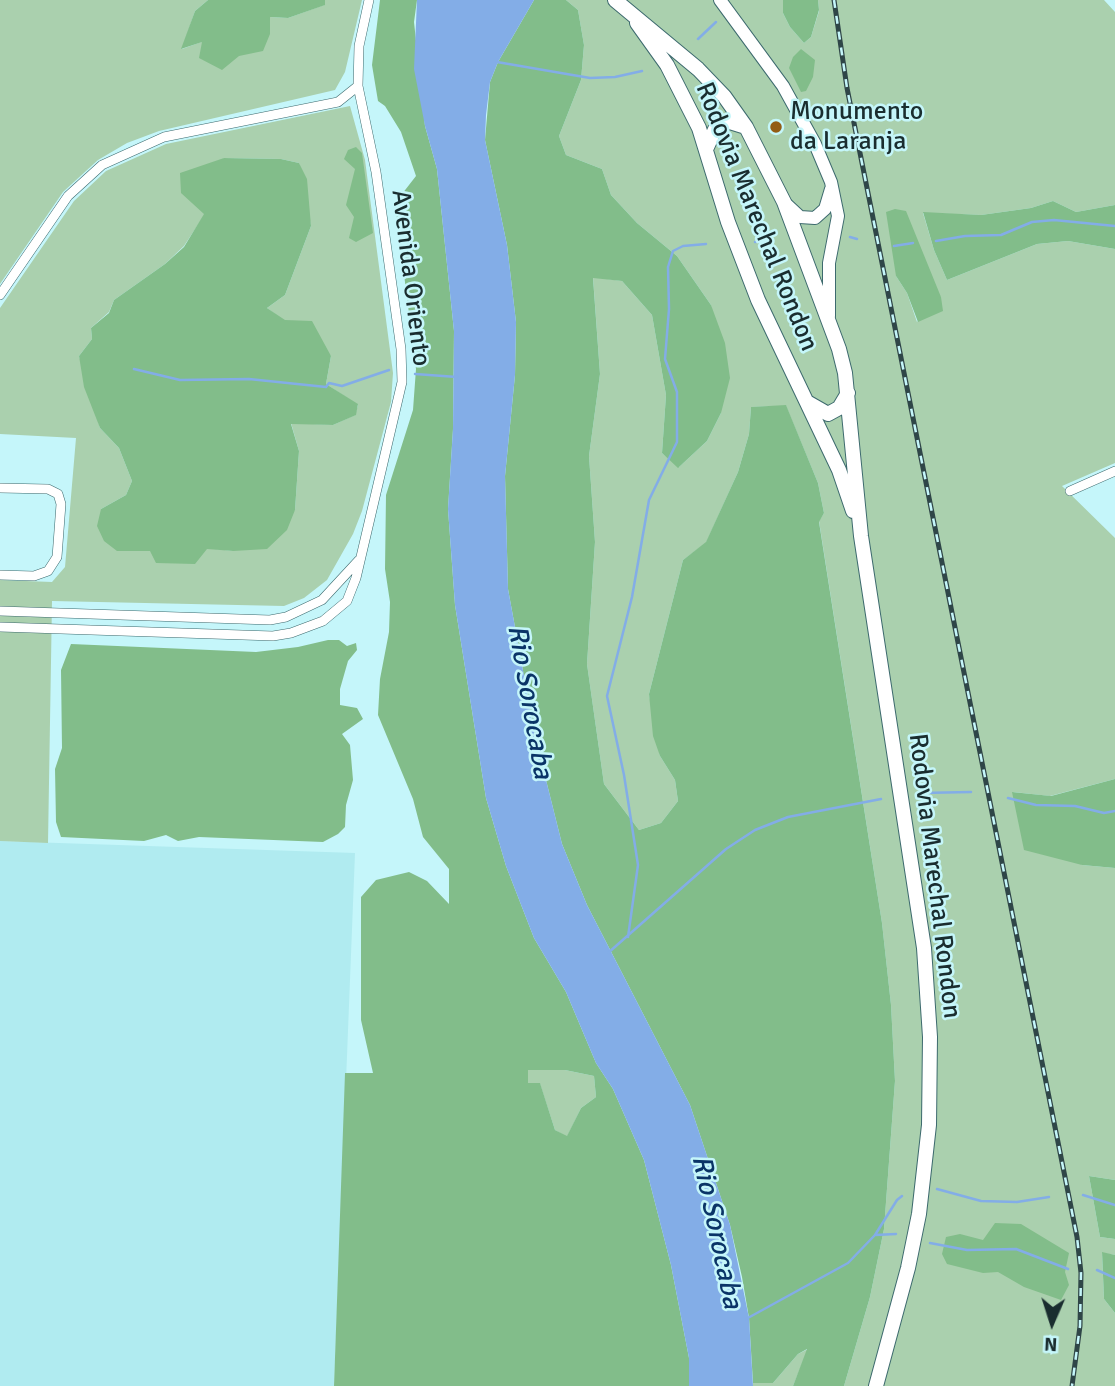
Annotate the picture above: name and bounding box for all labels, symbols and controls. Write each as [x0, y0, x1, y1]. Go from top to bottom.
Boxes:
street label: Rodovia Marechal Rondon [688, 78, 824, 356]
place label: Monumento da Laranja [790, 96, 923, 158]
marker: Monumento da Laranja [768, 119, 784, 135]
street label: Avenida Oriento [384, 188, 436, 368]
water label: Rio Sorocaba [499, 622, 559, 782]
street label: Rodovia Marechal Rondon [901, 732, 967, 1020]
water label: Rio Sorocaba [683, 1152, 749, 1312]
north arrow [1017, 1288, 1087, 1358]
text: N [1044, 1332, 1058, 1356]

